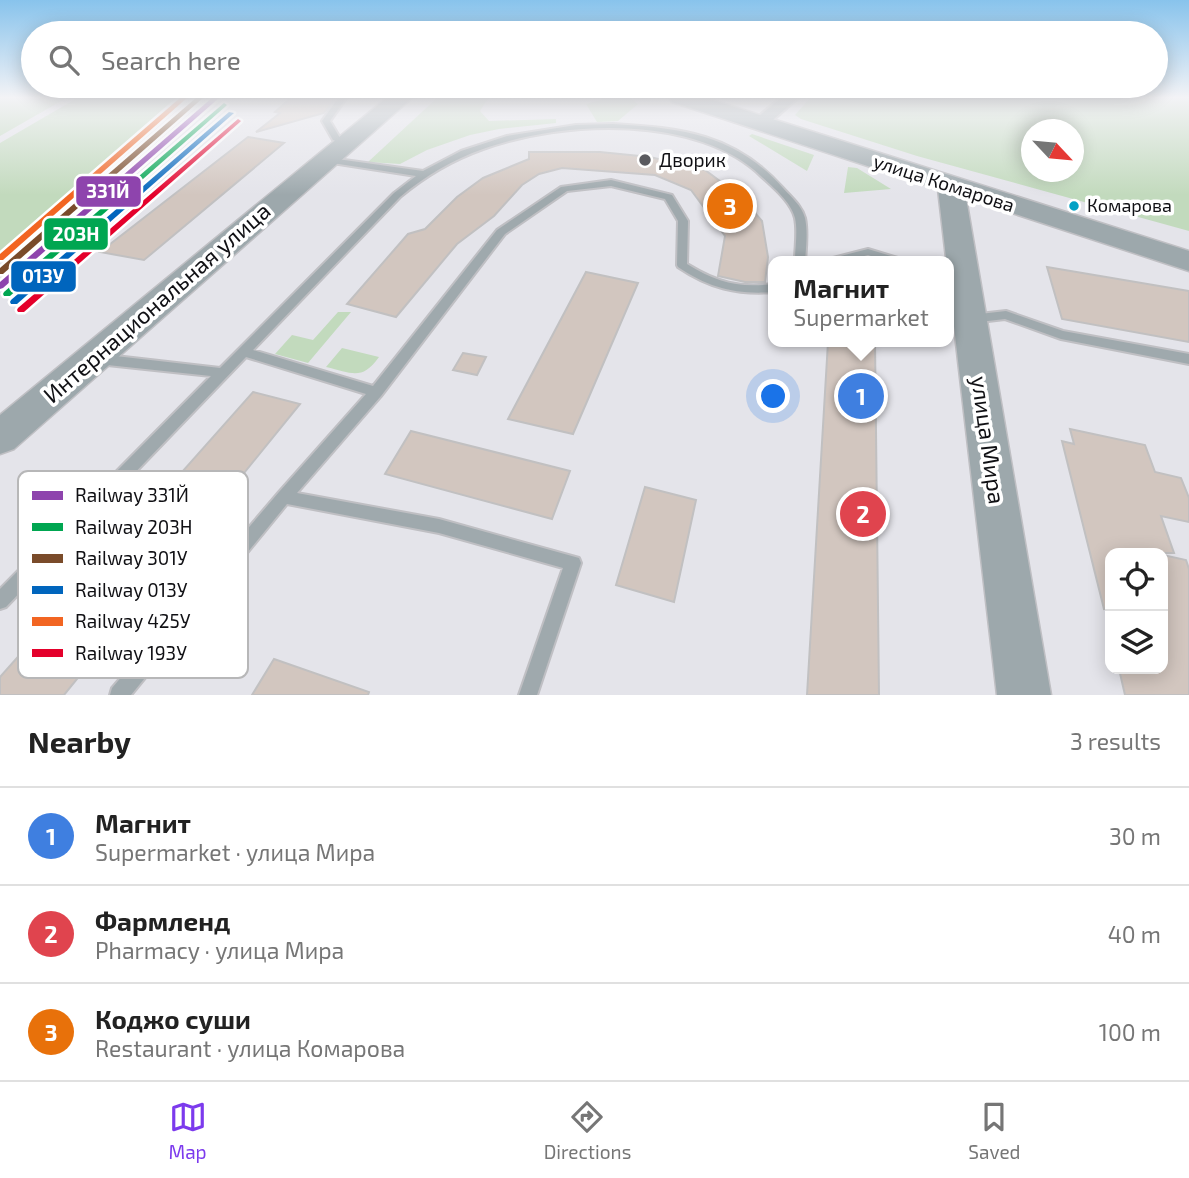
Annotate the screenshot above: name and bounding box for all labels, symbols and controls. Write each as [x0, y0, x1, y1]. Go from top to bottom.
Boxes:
search box [21, 21, 1168, 98]
icon: search [45, 41, 83, 79]
text: Search here [101, 44, 241, 75]
north arrow [1021, 119, 1084, 182]
place label: Дворик [659, 148, 726, 171]
street label: улица Комарова [870, 149, 1018, 217]
marker: Дворик [637, 152, 653, 168]
line badge: 331Й [75, 175, 142, 208]
text: 331Й [86, 179, 130, 202]
pin: 3 [707, 180, 753, 232]
place label: Комарова [1087, 194, 1172, 216]
street label: Интернациональная улица [37, 196, 276, 409]
marker: Комарова [1067, 199, 1081, 213]
line badge: 203Н [43, 217, 109, 251]
text: 203Н [52, 222, 100, 245]
popup [768, 256, 954, 347]
line badge: 013У [10, 260, 77, 293]
text: 013У [22, 264, 65, 287]
text: Магнит [793, 272, 889, 303]
text: Supermarket [793, 303, 929, 331]
pin: 1 [838, 370, 884, 422]
street label: улица Мира [965, 374, 1012, 506]
your location [756, 379, 790, 413]
legend [18, 471, 248, 678]
text: Railway 331Й [75, 483, 189, 506]
pin: 2 [840, 488, 886, 540]
text: Railway 203Н [75, 515, 193, 538]
text: Railway 301У [75, 546, 188, 569]
map controls [1105, 548, 1168, 674]
button: locate [1105, 548, 1168, 611]
text: Railway 013У [75, 578, 188, 601]
text: Railway 425У [75, 609, 191, 632]
button: layers [1105, 611, 1168, 674]
text: Railway 193У [75, 641, 187, 664]
text: Nearby [28, 723, 131, 759]
text: 3 results [1070, 727, 1161, 755]
text: Магнит [95, 807, 191, 838]
text: 1 [46, 822, 56, 850]
text: 30 m [1109, 822, 1161, 850]
text: Supermarket · улица Мира [95, 838, 375, 866]
text: Фармленд [95, 905, 230, 936]
text: 2 [44, 920, 58, 948]
text: 40 m [1108, 920, 1161, 948]
text: Pharmacy · улица Мира [95, 936, 344, 964]
text: Коджо суши [95, 1003, 251, 1034]
text: 3 [44, 1018, 58, 1046]
text: 100 m [1099, 1018, 1161, 1046]
text: Restaurant · улица Комарова [95, 1034, 405, 1062]
tab: Map [169, 1098, 207, 1163]
tab: Directions [544, 1098, 631, 1163]
tab: Saved [968, 1098, 1020, 1163]

